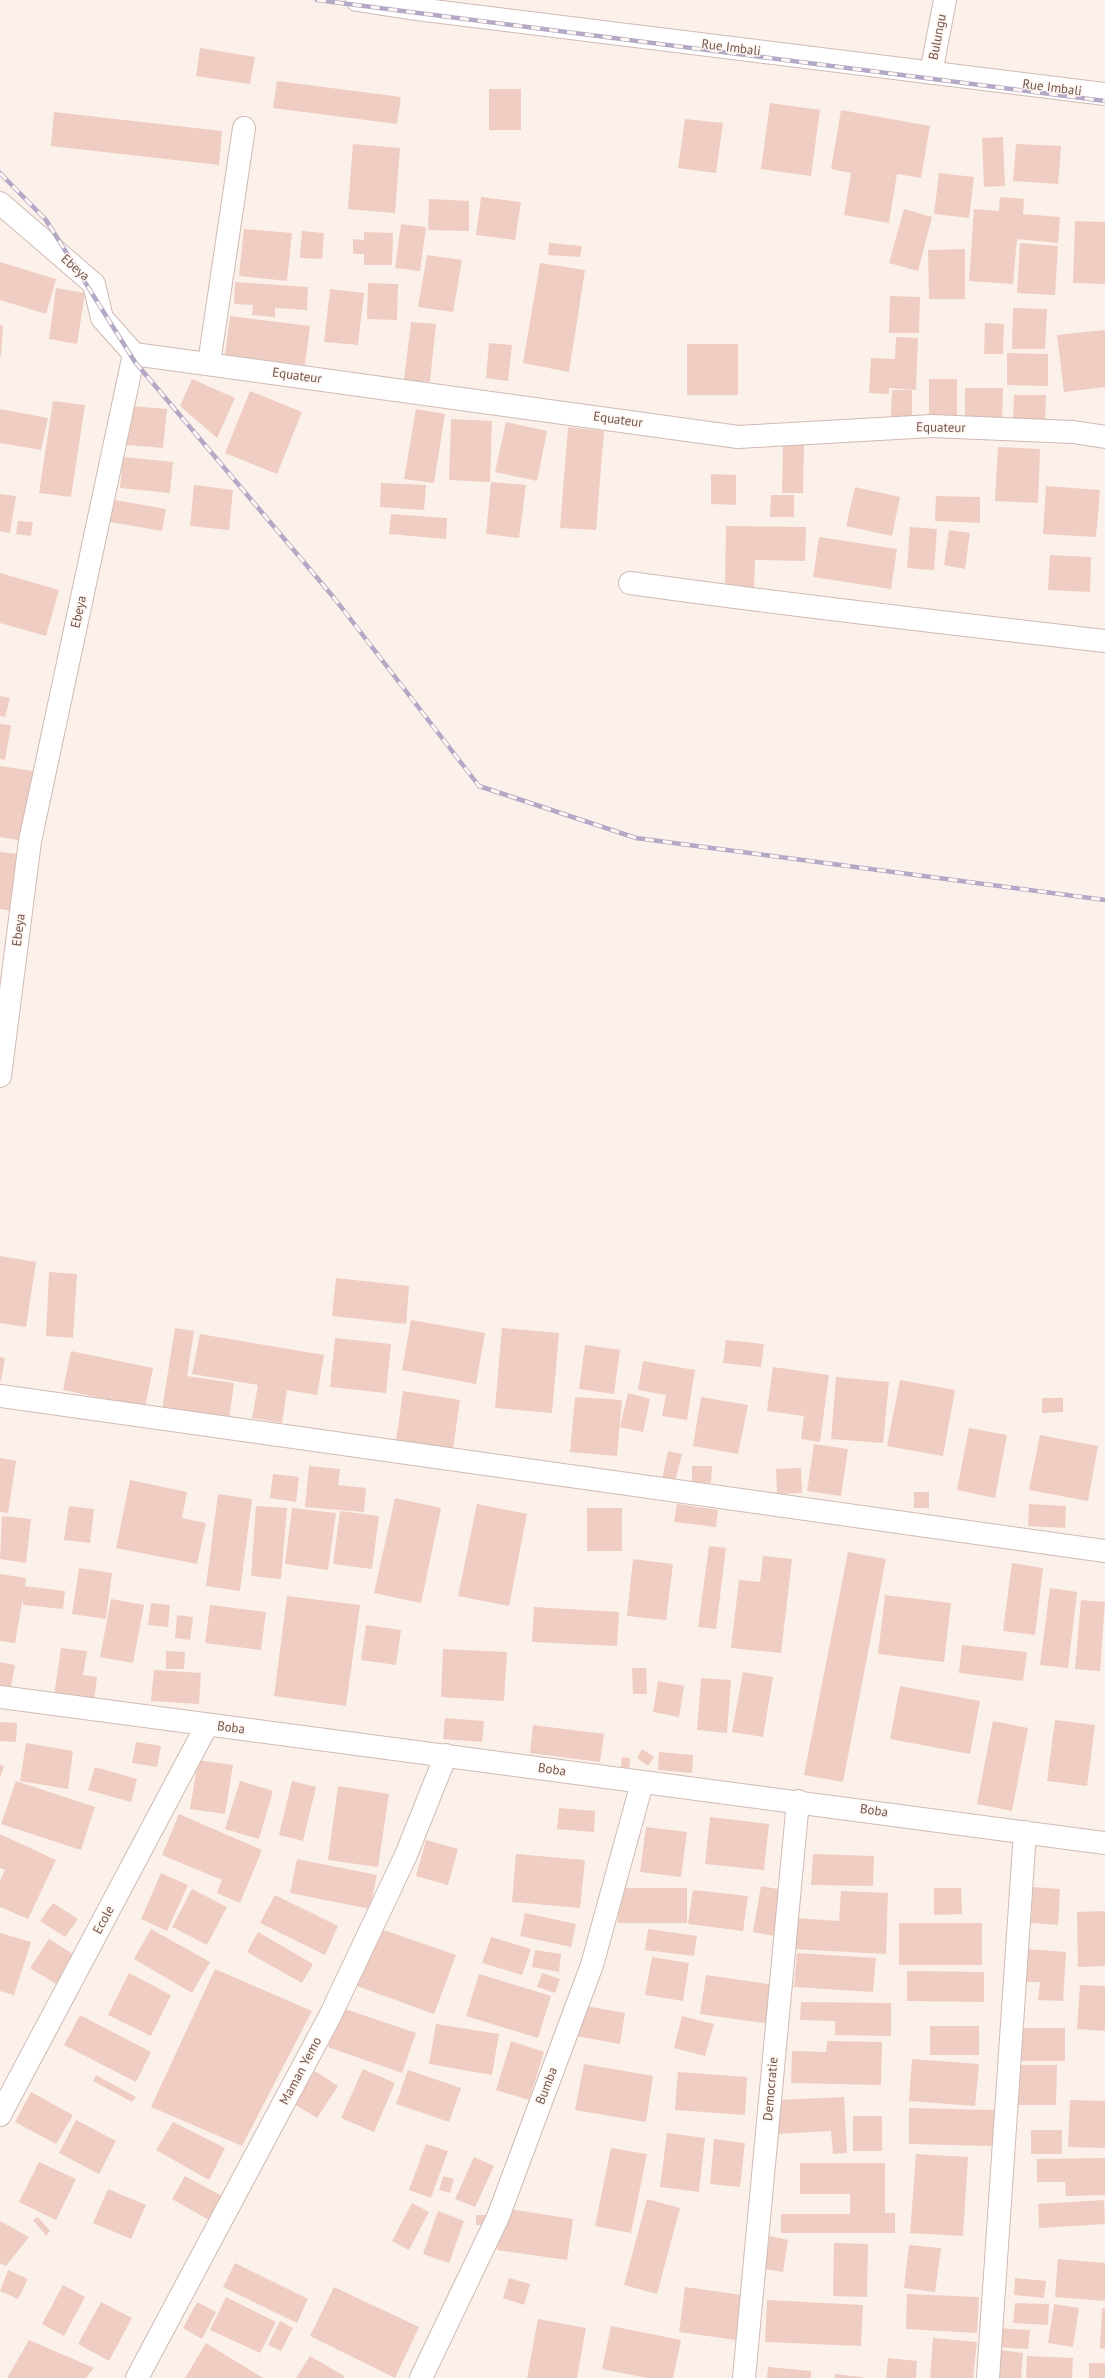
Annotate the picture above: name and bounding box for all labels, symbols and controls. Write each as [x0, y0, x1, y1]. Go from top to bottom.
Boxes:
street label: Bulungu [926, 13, 950, 61]
street label: Rue Imbali [700, 37, 762, 59]
street label: Rue Imbali [1021, 77, 1083, 99]
street label: Ebeya [58, 251, 92, 285]
street label: Equateur [271, 365, 323, 387]
street label: Equateur [592, 409, 644, 431]
street label: Equateur [916, 420, 966, 436]
street label: Ebeya [68, 594, 90, 630]
street label: Ebeya [9, 913, 29, 947]
street label: Boba [216, 1719, 246, 1737]
street label: Boba [537, 1760, 567, 1780]
street label: Boba [859, 1801, 889, 1821]
street label: Ecole [90, 1903, 118, 1937]
street label: Maman Yemo [277, 2034, 325, 2108]
street label: Democratie [760, 2057, 782, 2121]
street label: Bumba [533, 2065, 561, 2107]

